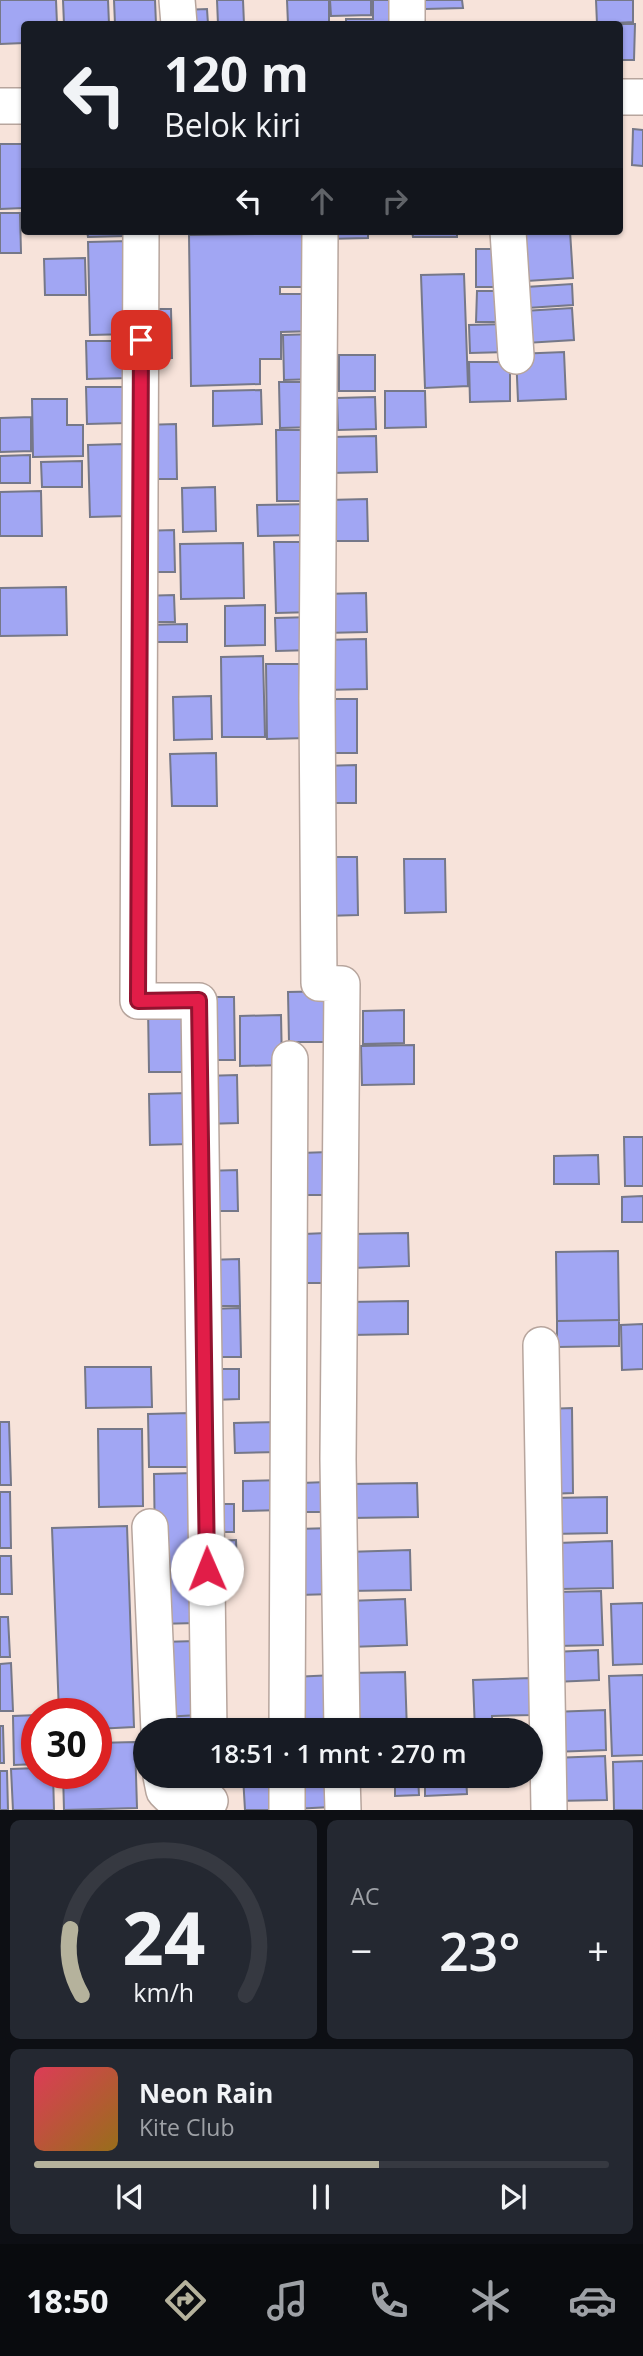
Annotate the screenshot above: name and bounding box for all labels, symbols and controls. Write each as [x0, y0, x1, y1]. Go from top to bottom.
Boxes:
text: 120 m [164, 40, 309, 106]
icon: left [49, 49, 140, 140]
text: Belok kiri [164, 103, 301, 146]
icon: left [230, 182, 268, 220]
icon: ahead [303, 182, 341, 220]
icon: right [376, 182, 414, 220]
pin [111, 310, 171, 370]
icon: arrive [122, 321, 160, 359]
position arrow [170, 1532, 244, 1606]
speed limit sign: 30 [21, 1698, 112, 1789]
text: 18:51 · 1 mnt · 270 m [209, 1735, 467, 1771]
text: AC [351, 1880, 380, 1912]
text: 24 [122, 1888, 205, 1987]
text: 23° [439, 1915, 521, 1986]
text: − [351, 1924, 372, 1976]
text: + [587, 1924, 609, 1976]
text: km/h [133, 1975, 194, 2009]
text: Neon Rain [139, 2075, 273, 2111]
text: Kite Club [139, 2111, 234, 2143]
icon: previous [111, 2178, 149, 2216]
icon: pause [302, 2178, 340, 2216]
icon: next [494, 2178, 532, 2216]
icon: directions [161, 2276, 210, 2325]
icon: music [263, 2276, 312, 2325]
icon: phone [364, 2276, 413, 2325]
icon: climate [466, 2276, 515, 2325]
icon: car [568, 2276, 617, 2325]
text: 18:50 [26, 2279, 109, 2322]

